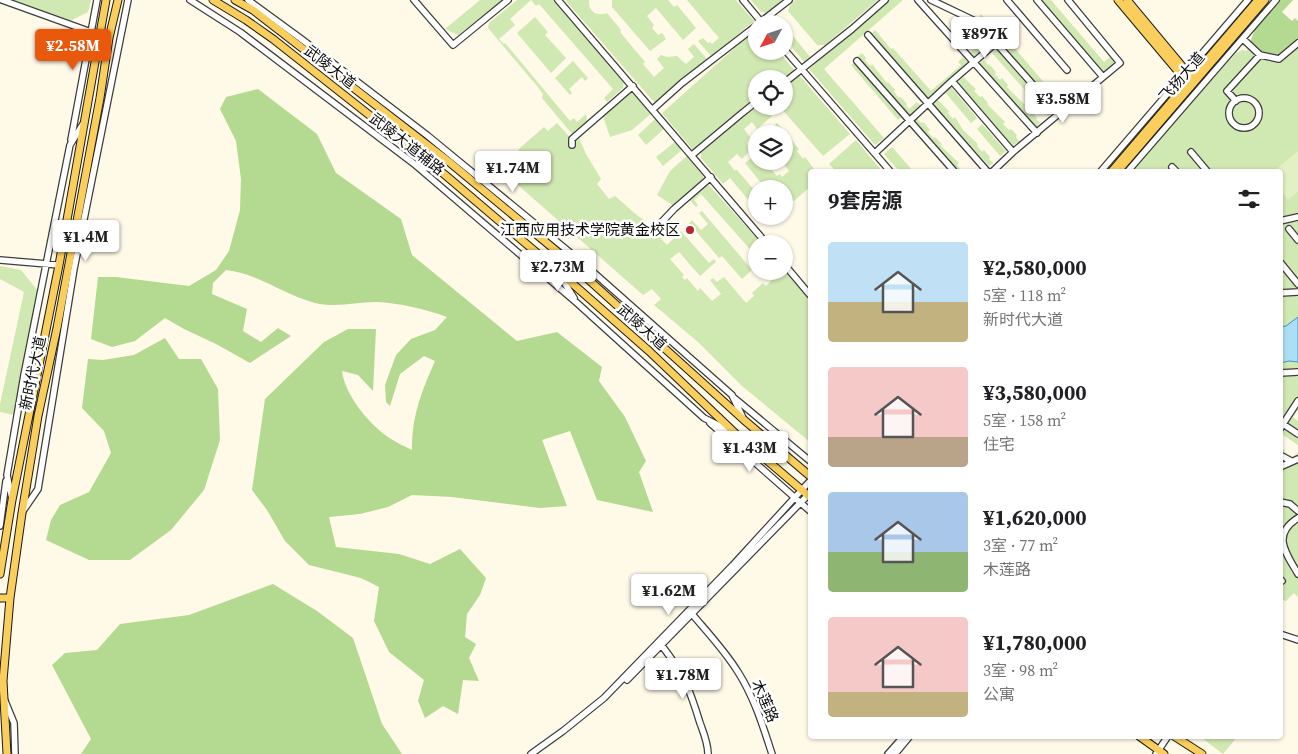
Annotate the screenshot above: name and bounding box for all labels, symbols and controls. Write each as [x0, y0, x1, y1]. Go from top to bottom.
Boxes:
north arrow [748, 15, 792, 60]
map controls [748, 15, 793, 280]
pin: ¥897K [950, 17, 1020, 59]
text: ¥897K [962, 22, 1008, 44]
pin: ¥2.58M [32, 28, 114, 71]
text: ¥2.58M [46, 34, 100, 56]
street label: 武陵大道 [300, 40, 360, 93]
street label: 飞扬大道 [1154, 47, 1209, 106]
button: locate [748, 70, 793, 115]
pin: ¥3.58M [1022, 82, 1104, 124]
text: ¥3.58M [1036, 87, 1090, 109]
street label: 武陵大道辅路 [365, 108, 449, 180]
button: layers [748, 125, 793, 170]
pin: ¥1.74M [472, 150, 554, 193]
text: ¥1.74M [486, 156, 540, 178]
button: + [748, 180, 793, 225]
icon: filters [1235, 185, 1263, 213]
text: 9套房源 [828, 186, 902, 215]
place label: 江西应用技术学院黄金校区 [500, 219, 680, 240]
pin: ¥1.4M [51, 220, 121, 262]
marker: 江西应用技术学院黄金校区 [684, 224, 696, 236]
text: ¥1.4M [63, 225, 109, 247]
button: − [748, 235, 793, 280]
pin: ¥2.73M [517, 250, 599, 292]
text: ¥2,580,000 [983, 253, 1087, 282]
text: ¥2.73M [531, 255, 585, 277]
icon: home [868, 262, 928, 322]
text: 5室 · 118 m² [983, 284, 1066, 306]
street label: 武陵大道 [613, 299, 672, 355]
text: 新时代大道 [983, 308, 1063, 330]
street label: 新时代大道 [14, 334, 51, 412]
text: ¥3,580,000 [983, 378, 1087, 407]
icon: home [868, 387, 928, 447]
text: 5室 · 158 m² [983, 409, 1066, 431]
pin: ¥1.43M [709, 430, 791, 473]
text: 住宅 [983, 433, 1015, 455]
text: ¥1.43M [723, 436, 777, 458]
text: ¥1,620,000 [983, 503, 1087, 532]
icon: home [868, 512, 928, 572]
text: 3室 · 77 m² [983, 534, 1058, 556]
text: 木莲路 [983, 558, 1031, 580]
pin: ¥1.62M [628, 574, 710, 616]
text: ¥1.62M [642, 579, 696, 601]
text: ¥1,780,000 [983, 628, 1087, 657]
icon: home [868, 637, 928, 697]
pin: ¥1.78M [642, 658, 724, 700]
text: 3室 · 98 m² [983, 659, 1058, 681]
text: ¥1.78M [656, 663, 710, 685]
street label: 木莲路 [747, 676, 784, 726]
text: 公寓 [983, 683, 1015, 705]

